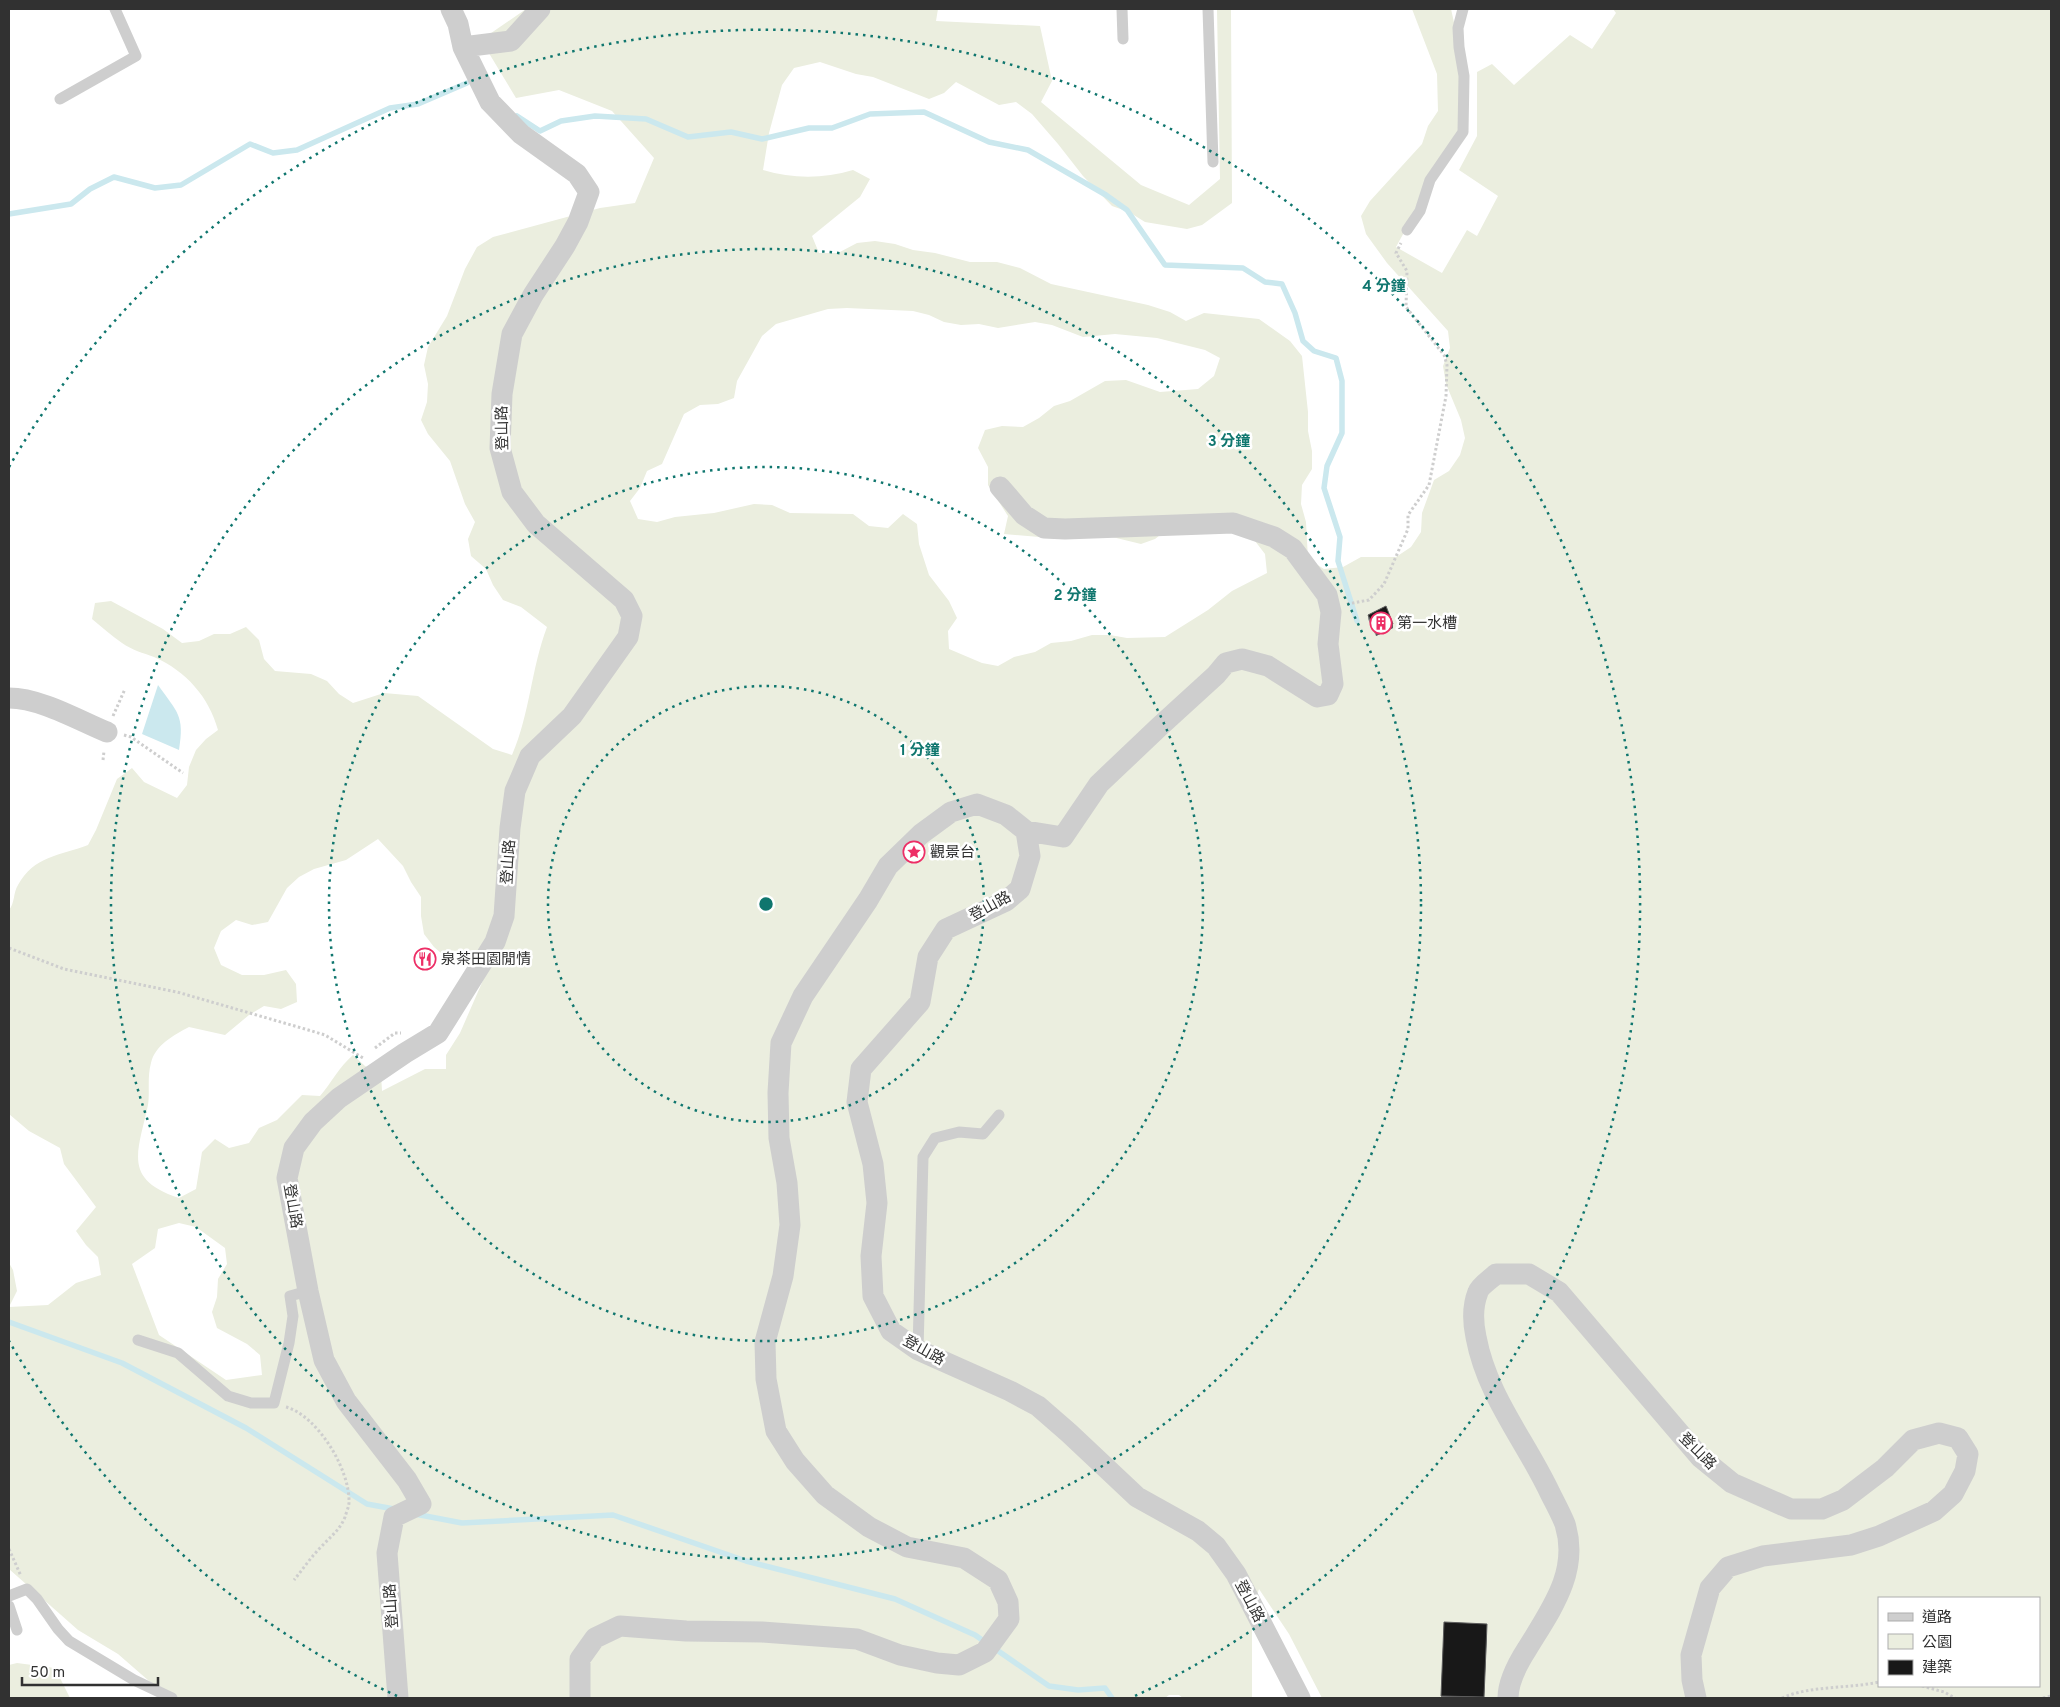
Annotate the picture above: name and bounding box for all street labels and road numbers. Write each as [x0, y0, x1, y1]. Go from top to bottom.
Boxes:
street label: 登山路 [494, 405, 513, 451]
street label: 登山路 [498, 839, 521, 885]
street label: 登山路 [966, 888, 1015, 927]
street label: 登山路 [278, 1182, 305, 1230]
street label: 登山路 [899, 1332, 948, 1371]
street label: 登山路 [1674, 1429, 1720, 1475]
street label: 登山路 [1230, 1577, 1268, 1626]
street label: 登山路 [381, 1583, 404, 1629]

